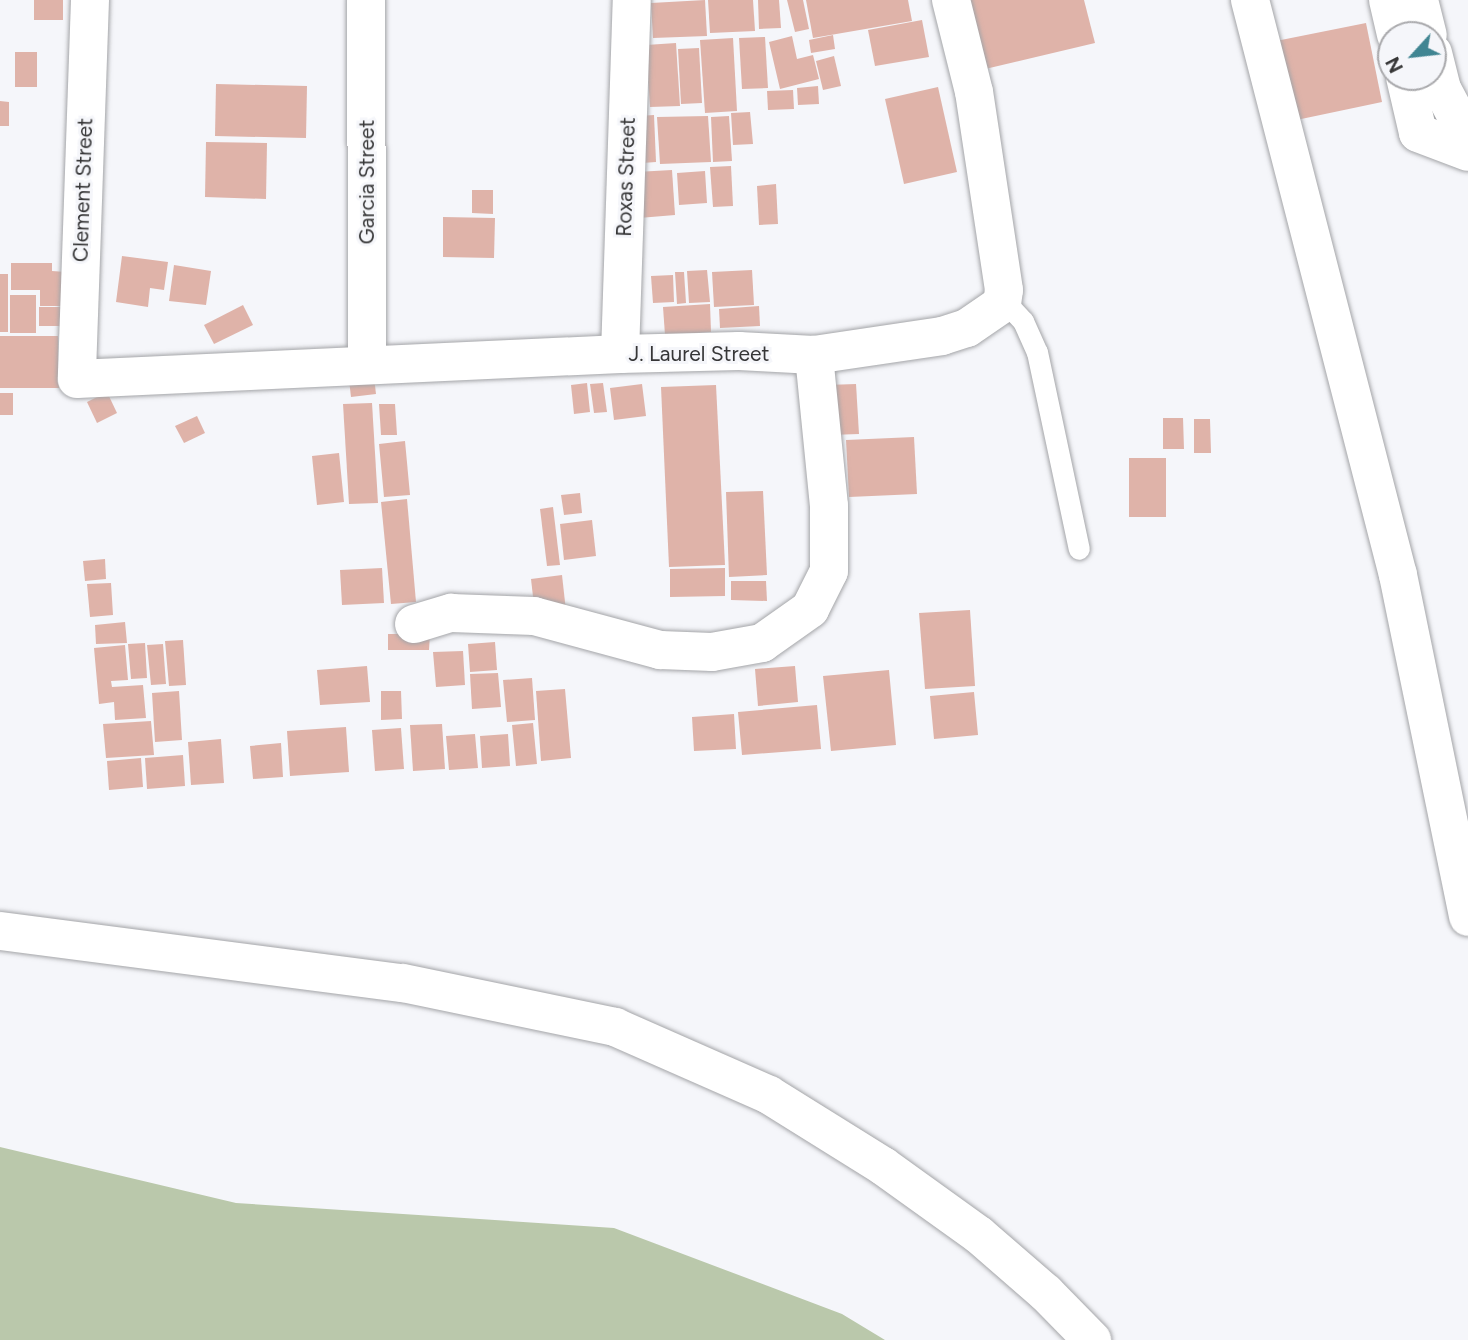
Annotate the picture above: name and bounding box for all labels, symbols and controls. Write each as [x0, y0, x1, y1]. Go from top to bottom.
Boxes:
north arrow [1377, 21, 1447, 91]
text: N [1381, 53, 1408, 77]
street label: Roxas Street [611, 117, 641, 237]
street label: Clement Street [68, 118, 98, 262]
street label: Garcia Street [354, 120, 380, 244]
street label: J. Laurel Street [629, 341, 769, 367]

